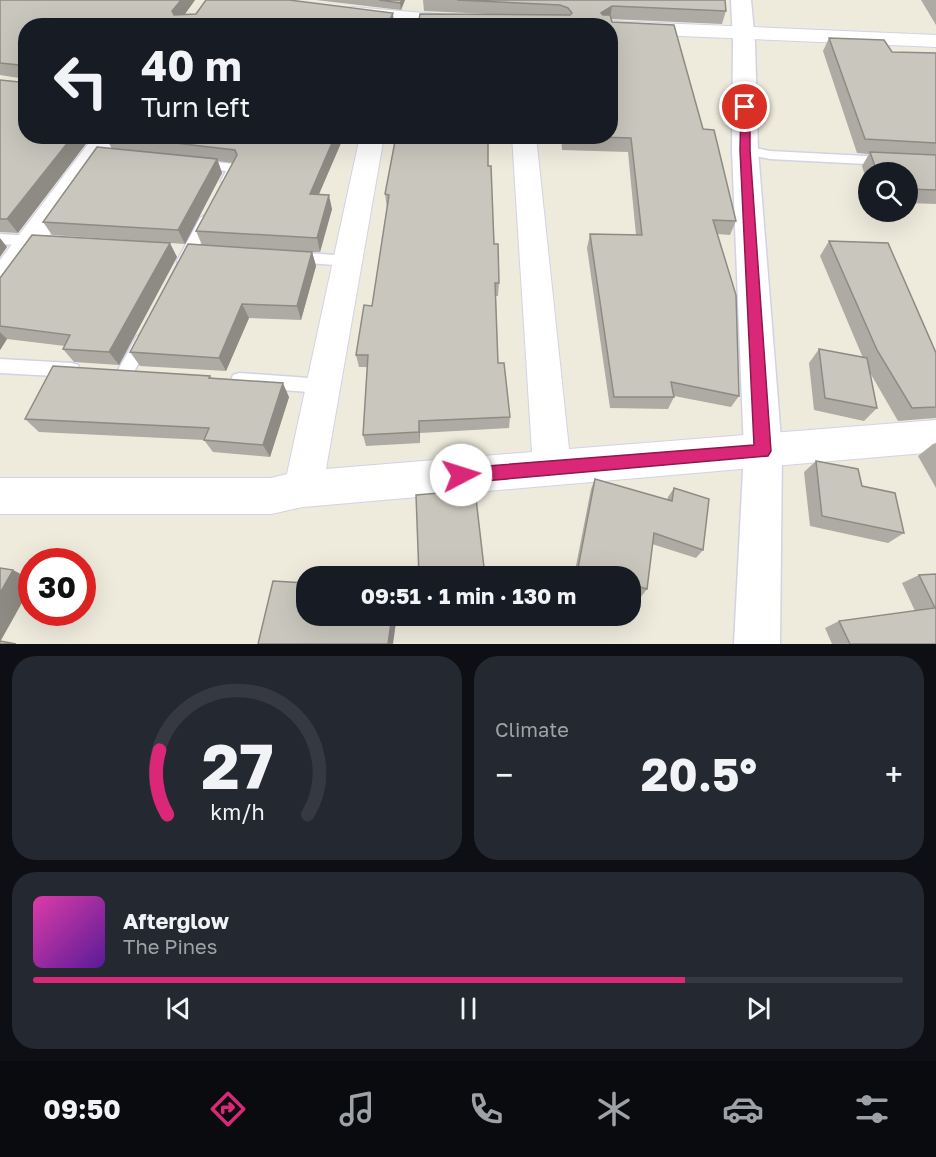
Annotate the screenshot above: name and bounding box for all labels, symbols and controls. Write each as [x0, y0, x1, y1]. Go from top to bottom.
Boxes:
text: 40 m [141, 40, 242, 90]
icon: left [42, 42, 120, 120]
pin [719, 81, 770, 132]
icon: arrive [728, 90, 761, 123]
text: Turn left [141, 91, 250, 123]
map controls [858, 162, 918, 222]
button: search [858, 162, 918, 222]
position arrow [429, 443, 493, 507]
speed limit sign: 30 [18, 548, 96, 626]
text: 09:51 · 1 min · 130 m [361, 582, 576, 609]
text: Climate [495, 717, 569, 741]
text: 27 [201, 728, 273, 803]
text: 20.5° [641, 747, 757, 801]
text: − [495, 755, 513, 794]
text: + [885, 755, 903, 794]
text: km/h [210, 799, 264, 825]
text: Afterglow [123, 907, 229, 934]
text: The Pines [123, 934, 217, 958]
icon: previous [162, 992, 195, 1025]
icon: pause [452, 992, 485, 1025]
icon: next [742, 992, 775, 1025]
icon: directions [207, 1088, 249, 1130]
icon: music [336, 1088, 378, 1130]
icon: phone [465, 1088, 507, 1130]
icon: climate [593, 1088, 635, 1130]
icon: car [722, 1088, 764, 1130]
icon: filters [851, 1088, 893, 1130]
text: 09:50 [43, 1093, 121, 1125]

